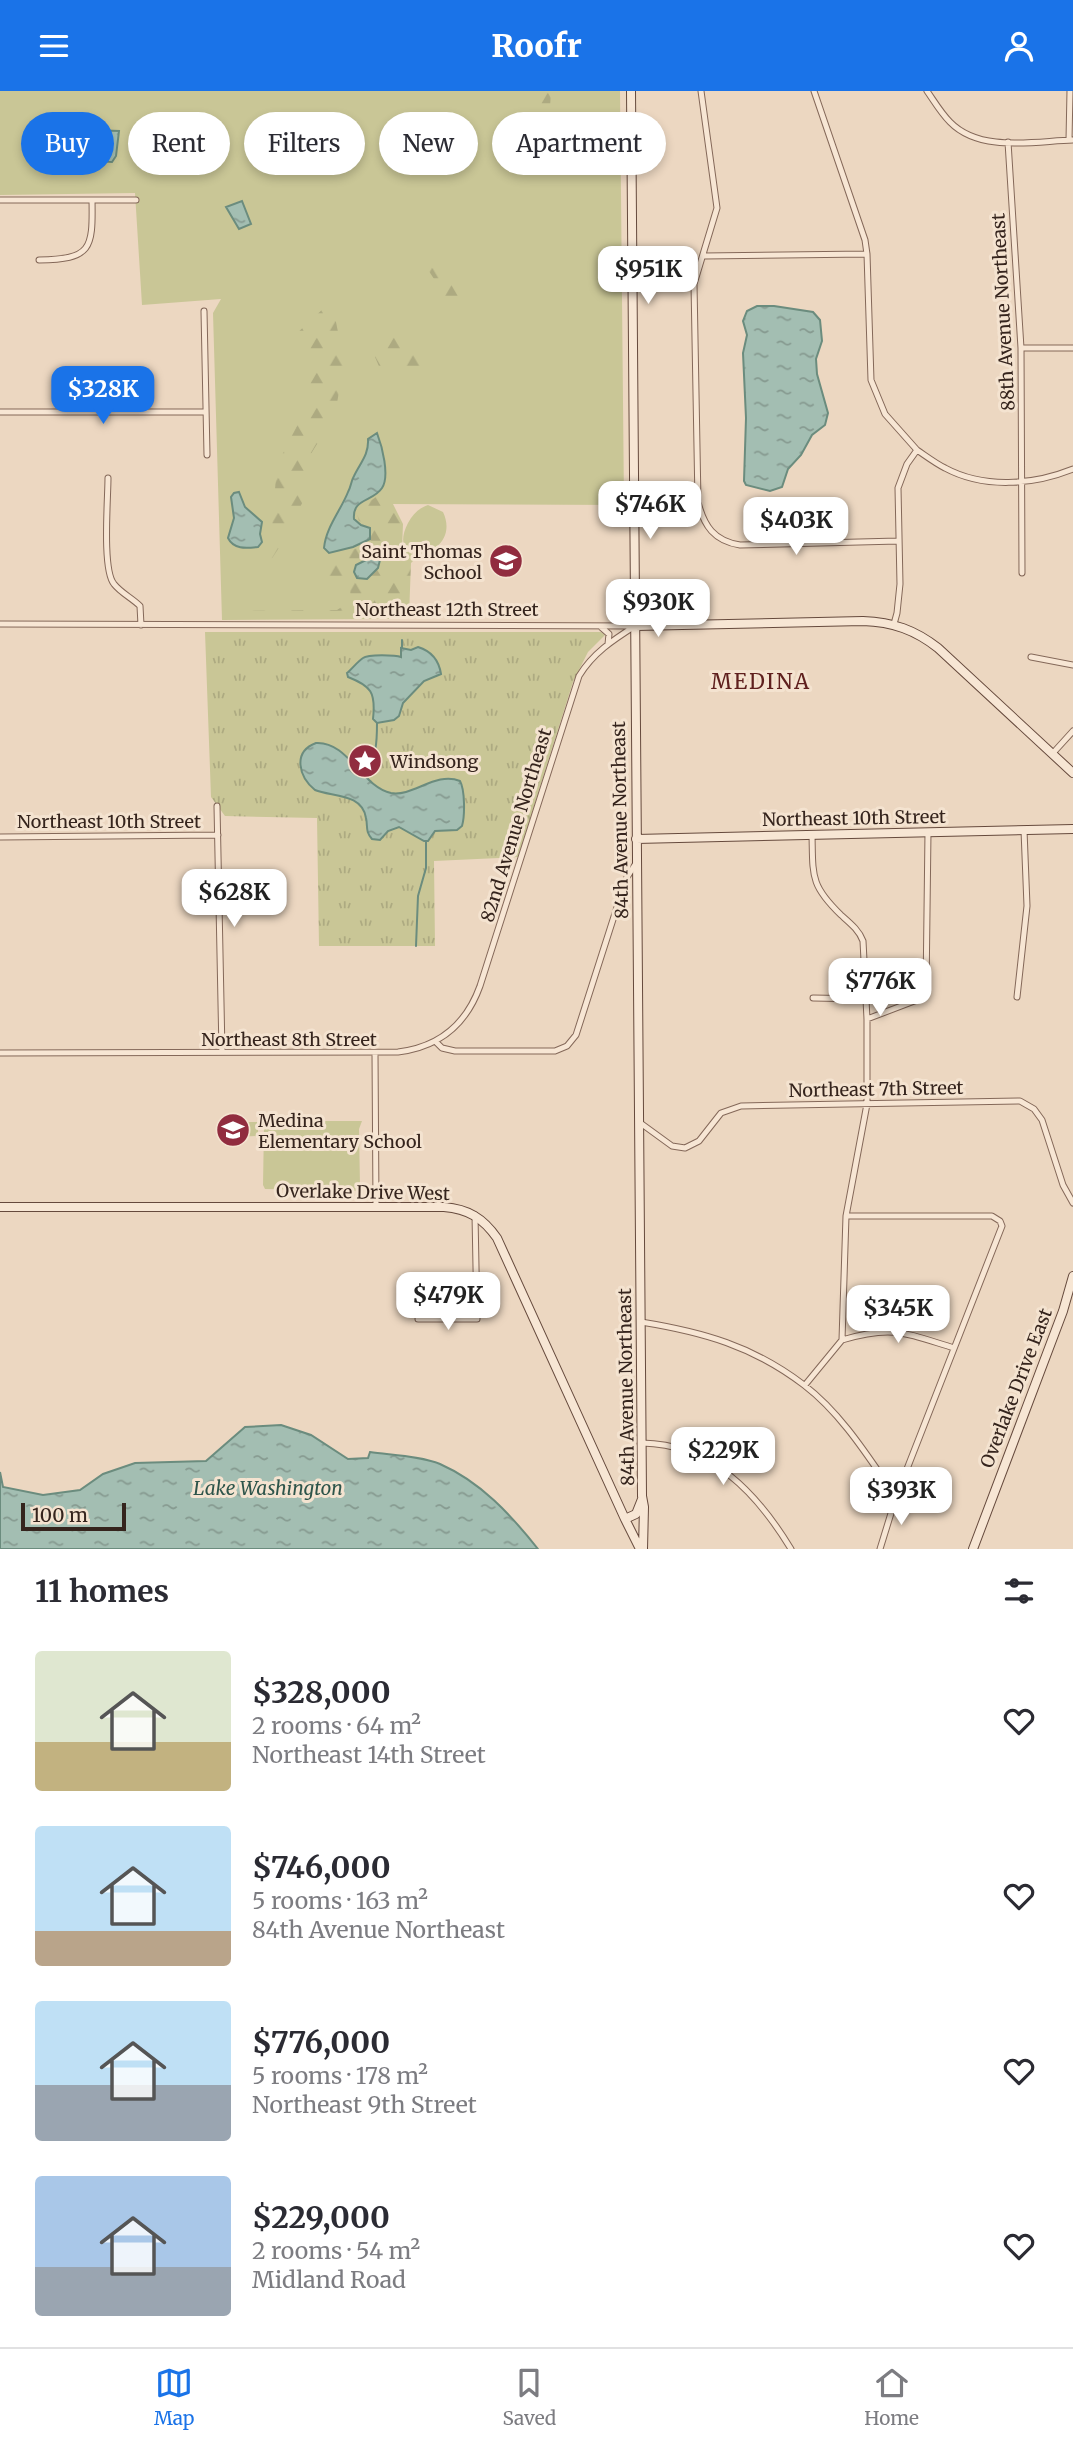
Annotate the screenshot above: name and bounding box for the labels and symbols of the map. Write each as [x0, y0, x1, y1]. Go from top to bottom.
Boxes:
street label: 88th Avenue Northeast [986, 213, 1020, 411]
pin: $951K [599, 247, 697, 306]
pin: $328K [54, 367, 152, 426]
pin: $746K [601, 482, 699, 541]
pin: $403K [747, 497, 845, 557]
place label: Saint Thomas School [361, 540, 482, 584]
school or university icon: Saint Thomas School [487, 542, 525, 580]
pin: $930K [609, 580, 707, 639]
street label: Northeast 12th Street [355, 598, 539, 621]
district label: MEDINA [711, 668, 811, 695]
street label: 84th Avenue Northeast [607, 721, 633, 919]
street label: 82nd Avenue Northeast [476, 725, 556, 925]
place icon: Windsong [346, 742, 384, 780]
place label: Windsong [389, 750, 479, 773]
street label: Northeast 10th Street [762, 805, 946, 831]
street label: Northeast 10th Street [17, 810, 201, 833]
pin: $628K [185, 869, 283, 929]
pin: $776K [831, 958, 929, 1018]
street label: Northeast 8th Street [201, 1028, 377, 1051]
street label: Northeast 7th Street [788, 1076, 964, 1102]
place label: Medina Elementary School [258, 1109, 422, 1153]
school or university icon: Medina Elementary School [214, 1111, 252, 1149]
street label: Overlake Drive West [276, 1179, 450, 1205]
pin: $479K [399, 1273, 497, 1332]
pin: $345K [849, 1285, 947, 1345]
street label: 84th Avenue Northeast [613, 1288, 639, 1486]
street label: Overlake Drive East [975, 1305, 1057, 1471]
pin: $229K [674, 1427, 772, 1487]
pin: $393K [852, 1467, 950, 1527]
water label: Lake Washington [193, 1476, 343, 1500]
scale bar [21, 1500, 126, 1532]

